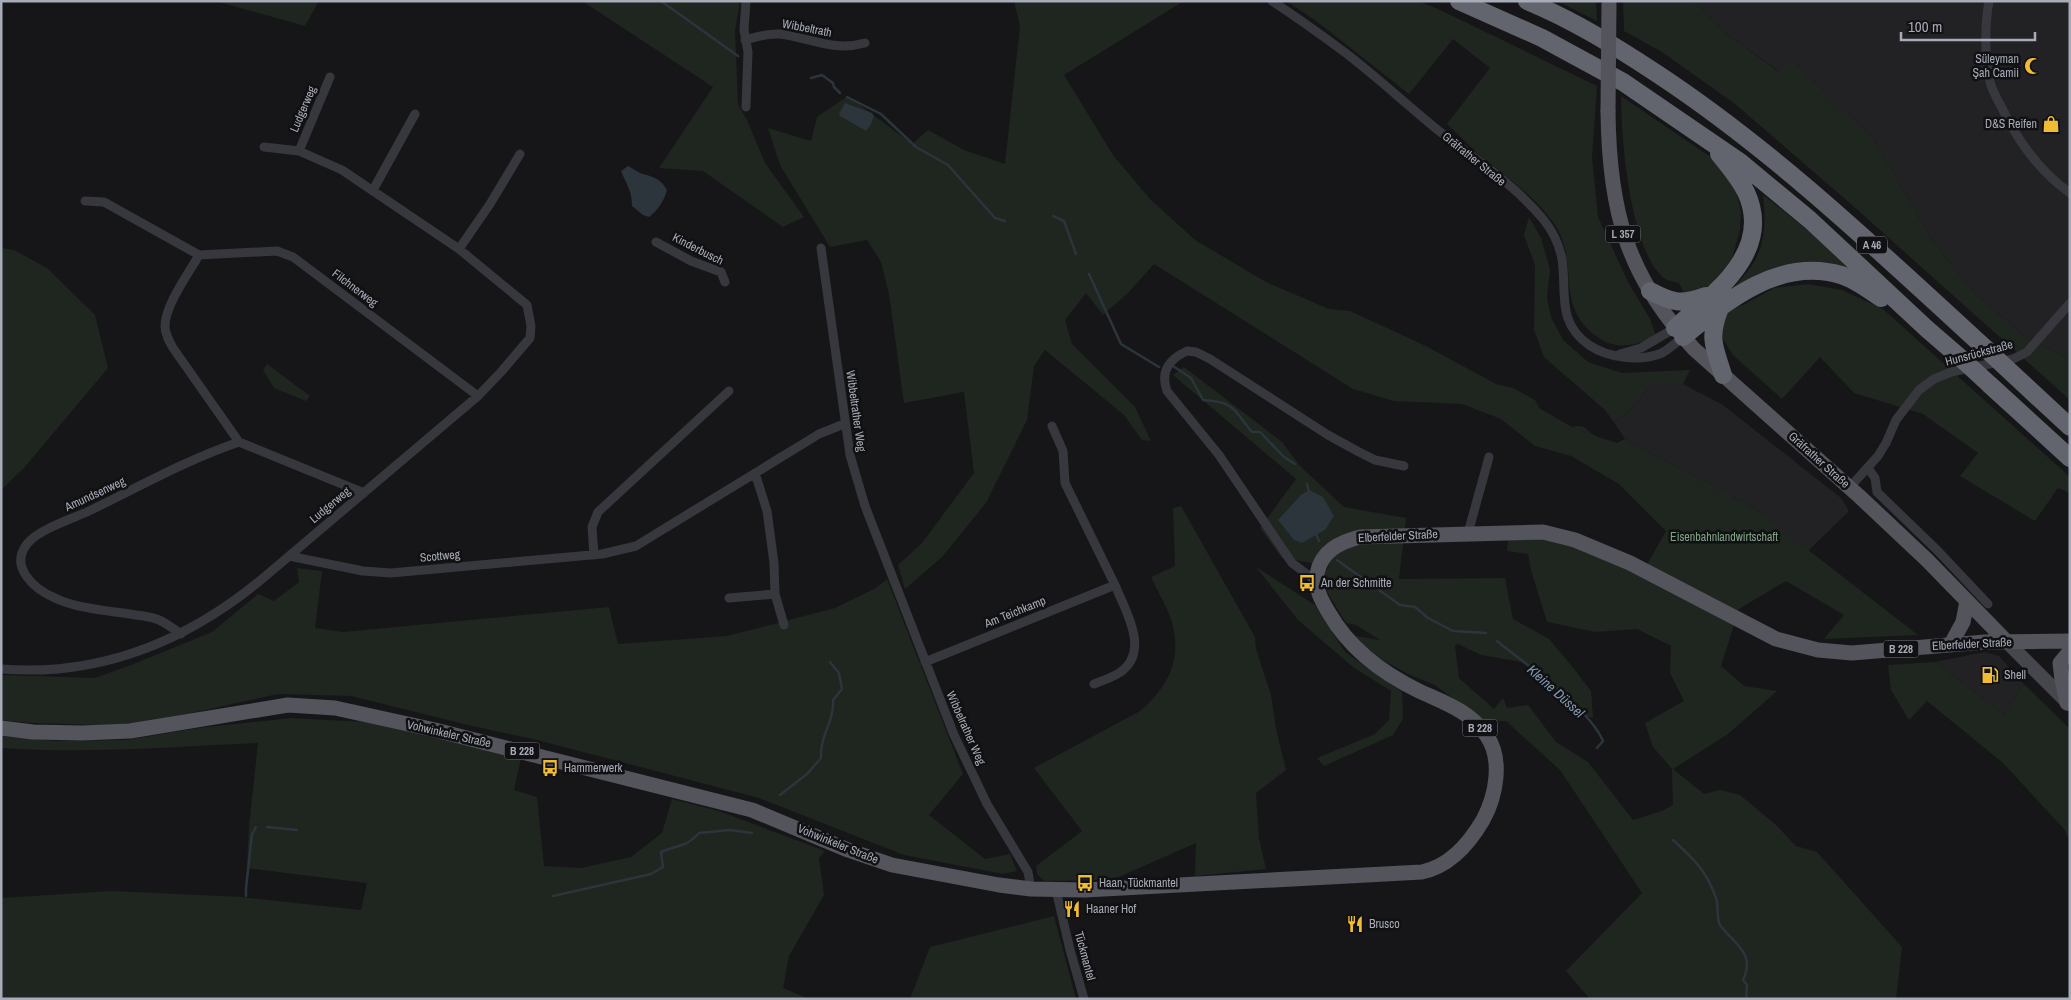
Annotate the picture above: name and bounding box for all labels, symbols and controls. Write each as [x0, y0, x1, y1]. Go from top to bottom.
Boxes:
scale bar [1901, 10, 2035, 42]
street label: Wibbeltrath [781, 15, 833, 41]
text: 100 m [1908, 16, 1942, 37]
place label: Süleyman Şah Camii [1973, 51, 2019, 81]
mosque icon: Süleyman Şah Camii [2023, 56, 2043, 76]
street label: Ludgerweg [286, 83, 320, 135]
shop icon: D&S Reifen [2041, 114, 2061, 134]
place label: D&S Reifen [1985, 116, 2037, 132]
street label: Gräfrather Straße [1439, 129, 1509, 189]
road number: L 357 [1606, 225, 1640, 242]
street label: Kinderbusch [670, 229, 726, 269]
road number: A 46 [1857, 236, 1887, 254]
street label: Filchnerweg [329, 265, 382, 311]
street label: Hunsrückstraße [1943, 336, 2015, 370]
street label: Wibbeltrather Weg [842, 369, 870, 453]
street label: Gräfrather Straße [1785, 428, 1853, 492]
street label: Amundsenweg [61, 473, 128, 515]
street label: Ludgerweg [306, 483, 354, 527]
street label: Elberfelder Straße [1358, 526, 1438, 546]
park label: Eisenbahnlandwirtschaft [1670, 529, 1778, 545]
street label: Scottweg [419, 546, 461, 566]
bus stop icon: An der Schmitte [1297, 573, 1317, 593]
place label: An der Schmitte [1320, 575, 1392, 591]
street label: Am Teichkamp [981, 592, 1048, 632]
street label: Elberfelder Straße [1932, 634, 2012, 654]
road number: B 228 [1884, 641, 1918, 658]
water label: Kleine Düssel [1524, 661, 1589, 722]
fuel station icon: Shell [1980, 665, 2000, 685]
place label: Shell [2004, 667, 2026, 683]
street label: Wibbelrather Weg [943, 689, 990, 768]
street label: Vohwinkeler Straße [405, 717, 493, 751]
road number: B 228 [1462, 720, 1498, 736]
road number: B 228 [504, 742, 540, 759]
bus stop icon: Hammerwerk [540, 758, 560, 778]
place label: Hammerwerk [564, 760, 623, 776]
street label: Vohwinkeler Straße [795, 820, 881, 868]
bus stop icon: Haan, Tückmantel [1075, 873, 1095, 893]
place label: Haan, Tückmantel [1099, 875, 1178, 891]
restaurant icon: Haaner Hof [1062, 899, 1082, 919]
place label: Haaner Hof [1086, 901, 1137, 917]
restaurant icon: Brusco [1345, 914, 1365, 934]
place label: Brusco [1369, 916, 1400, 932]
street label: Tückmantel [1071, 930, 1099, 982]

